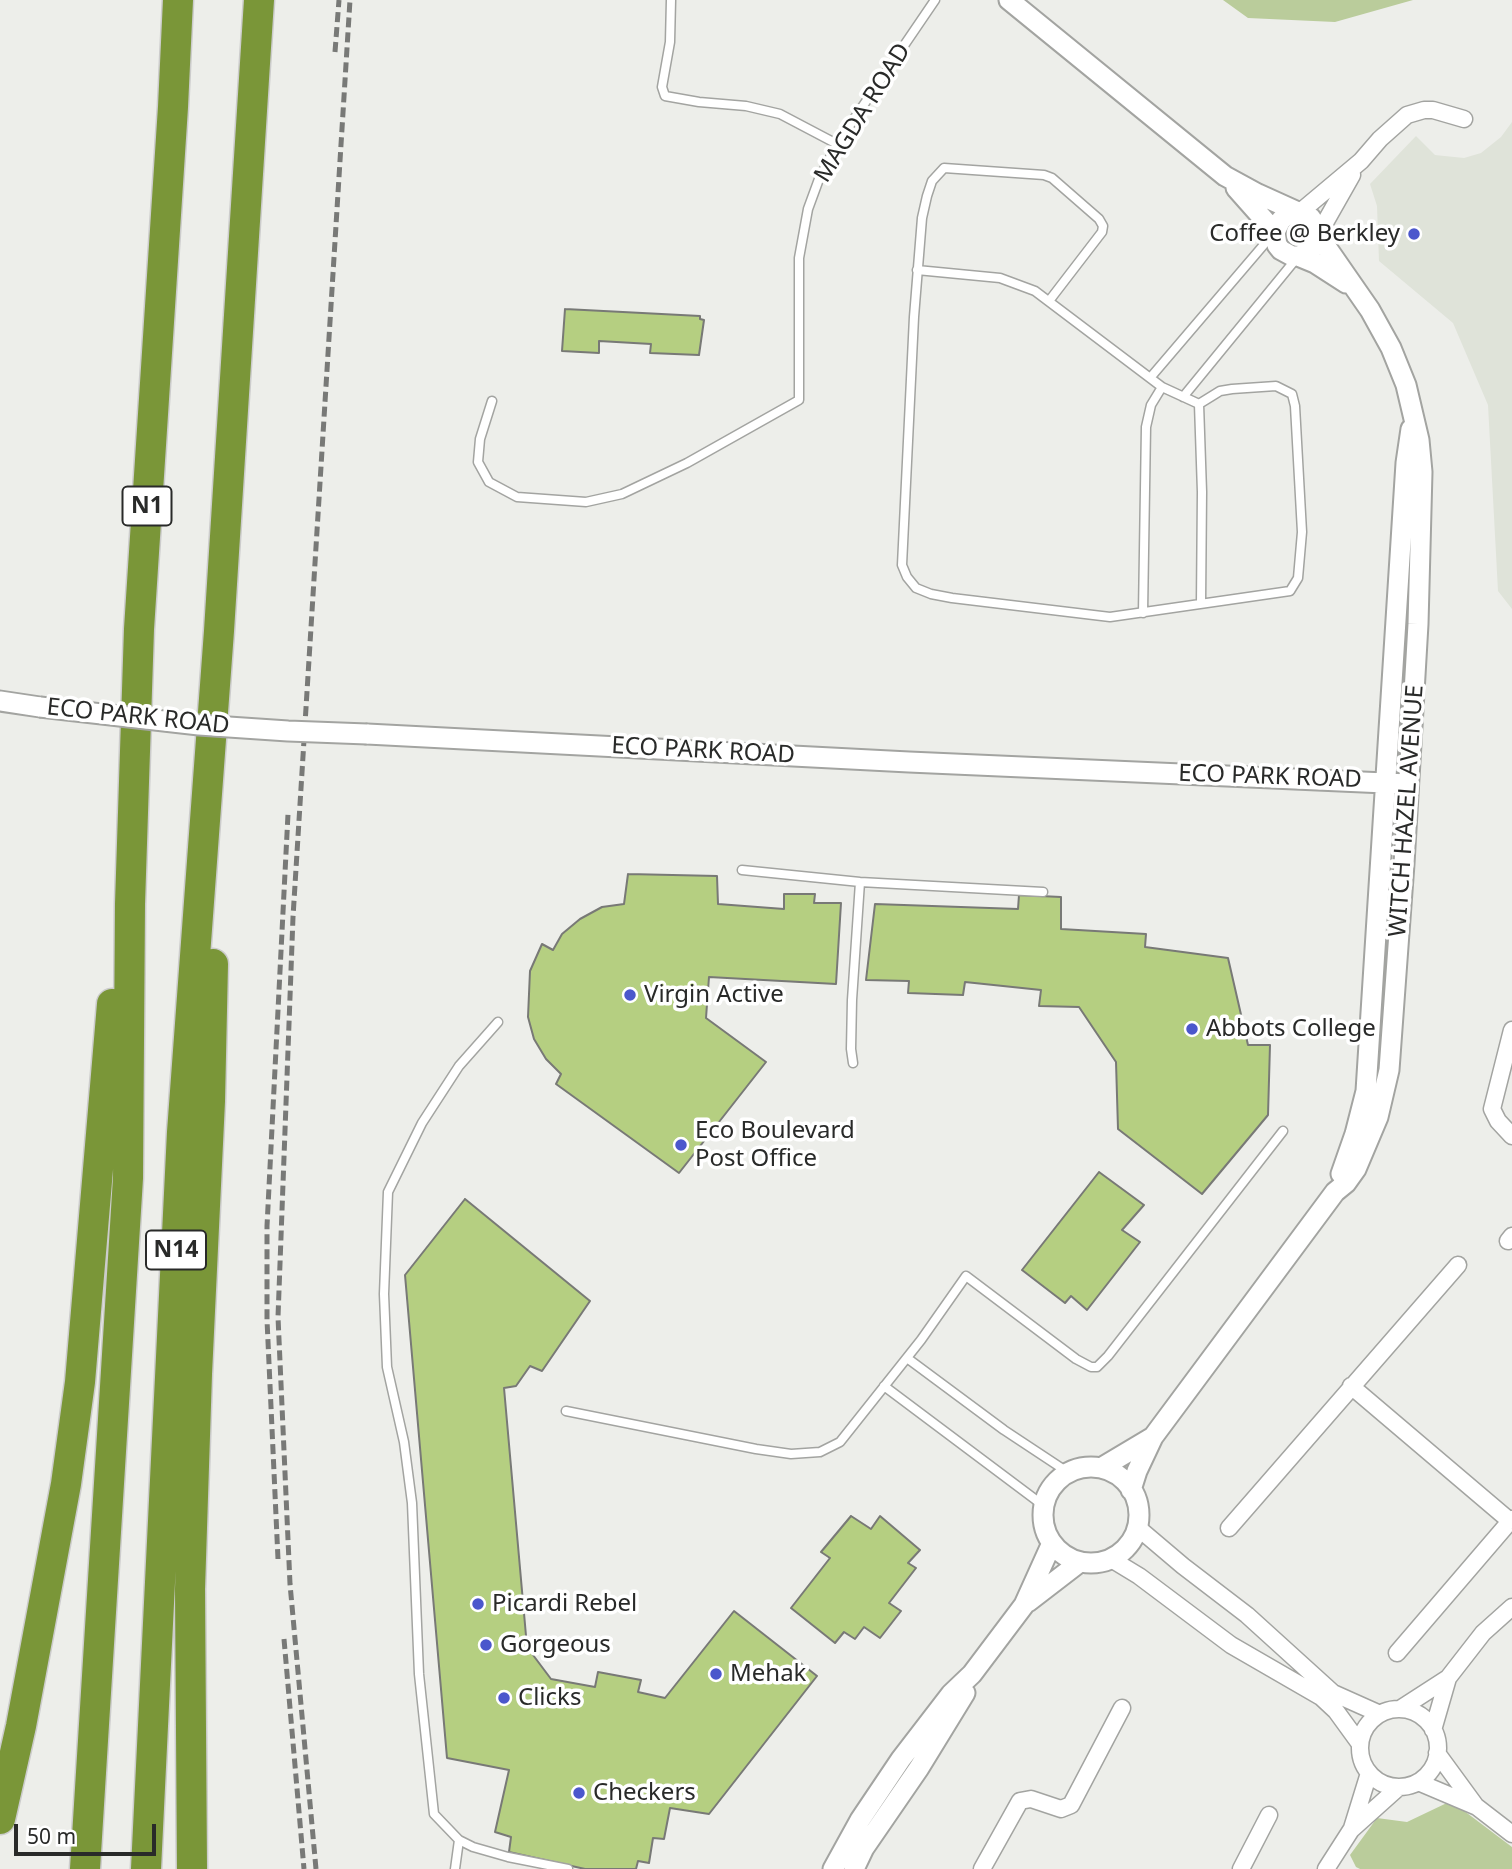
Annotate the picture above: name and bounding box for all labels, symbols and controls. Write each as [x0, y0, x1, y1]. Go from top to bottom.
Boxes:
street label: MAGDA ROAD [809, 38, 917, 188]
place label: Coffee @ Berkley [1209, 220, 1400, 248]
marker: Coffee @ Berkley [1406, 226, 1422, 242]
road number: N1 [122, 486, 172, 526]
street label: WITCH HAZEL AVENUE [1384, 684, 1430, 938]
street label: ECO PARK ROAD [45, 693, 231, 741]
street label: ECO PARK ROAD [611, 732, 795, 770]
street label: ECO PARK ROAD [1178, 759, 1362, 795]
place label: Virgin Active [644, 981, 784, 1009]
marker: Virgin Active [622, 987, 638, 1003]
place label: Abbots College [1206, 1015, 1376, 1043]
marker: Abbots College [1184, 1021, 1200, 1037]
place label: Eco Boulevard Post Office [695, 1117, 855, 1173]
marker: Eco Boulevard Post Office [673, 1137, 689, 1153]
road number: N14 [146, 1231, 206, 1270]
place label: Picardi Rebel [492, 1590, 637, 1618]
marker: Picardi Rebel [470, 1596, 486, 1612]
place label: Gorgeous [500, 1631, 611, 1659]
marker: Gorgeous [478, 1637, 494, 1653]
place label: Mehak [730, 1660, 806, 1688]
marker: Mehak [708, 1666, 724, 1682]
place label: Clicks [518, 1684, 581, 1712]
marker: Clicks [496, 1690, 512, 1706]
place label: Checkers [593, 1779, 696, 1807]
marker: Checkers [571, 1785, 587, 1801]
scale bar [18, 1810, 159, 1854]
text: 50 m [27, 1822, 76, 1850]

